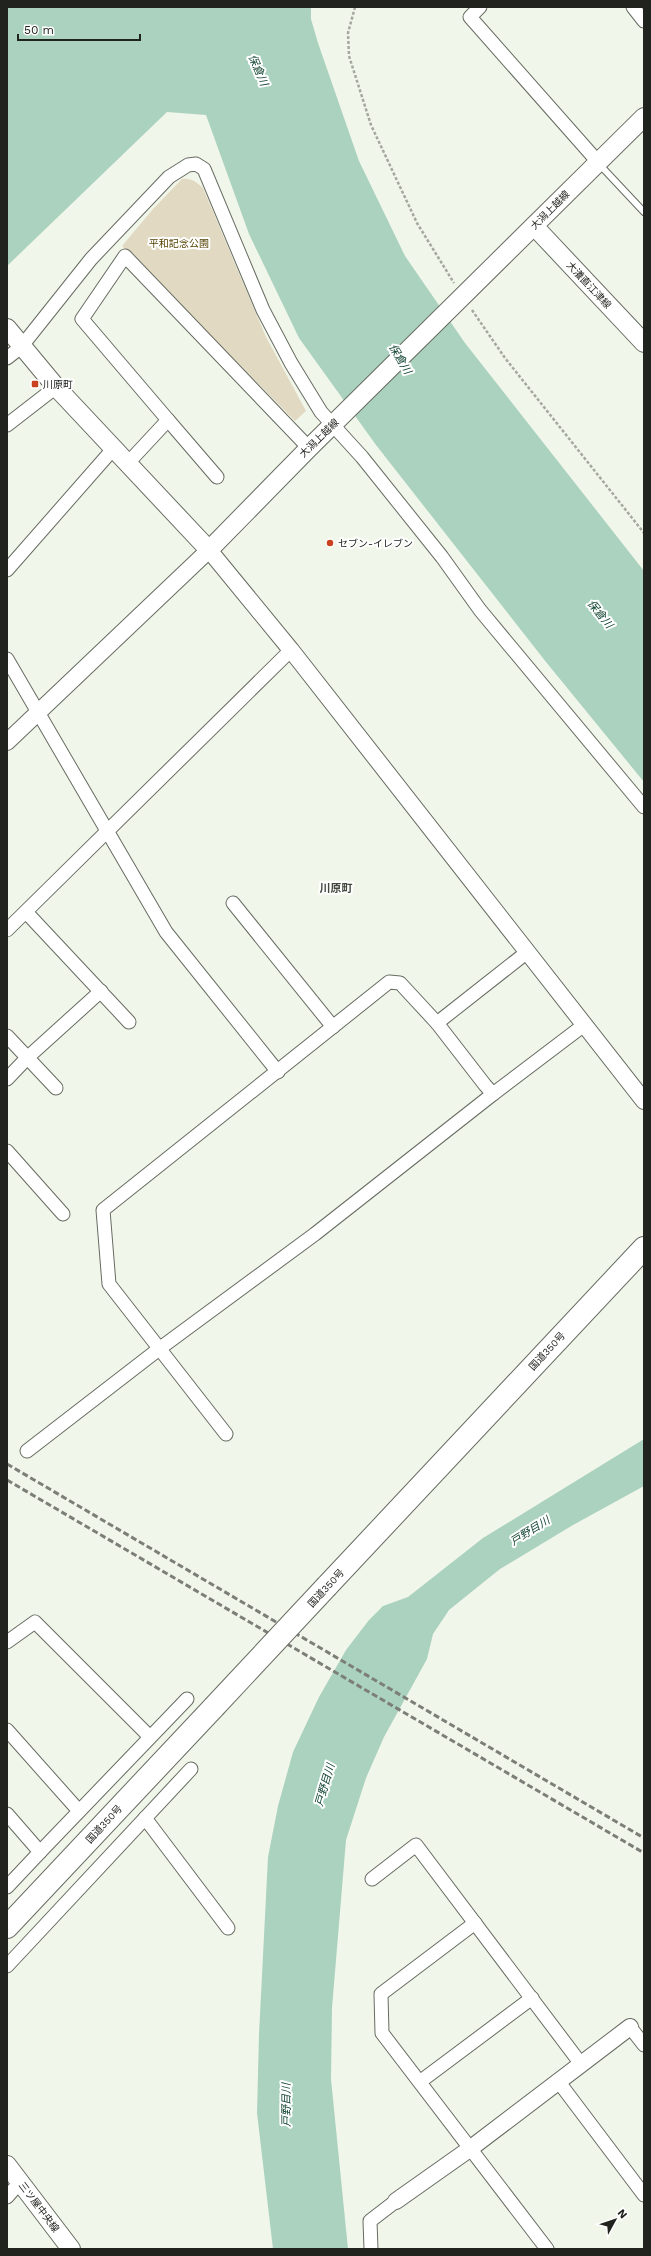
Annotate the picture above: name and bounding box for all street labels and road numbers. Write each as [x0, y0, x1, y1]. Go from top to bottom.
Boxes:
street label: 大潟上越線 [528, 188, 572, 232]
street label: 大瀁直江津線 [565, 259, 613, 311]
street label: 大潟上越線 [297, 417, 341, 459]
street label: 国道350号 [527, 1330, 567, 1372]
street label: 国道350号 [306, 1567, 346, 1609]
street label: 国道350号 [84, 1803, 124, 1845]
street label: 三ツ屋中央線 [17, 2180, 61, 2234]

